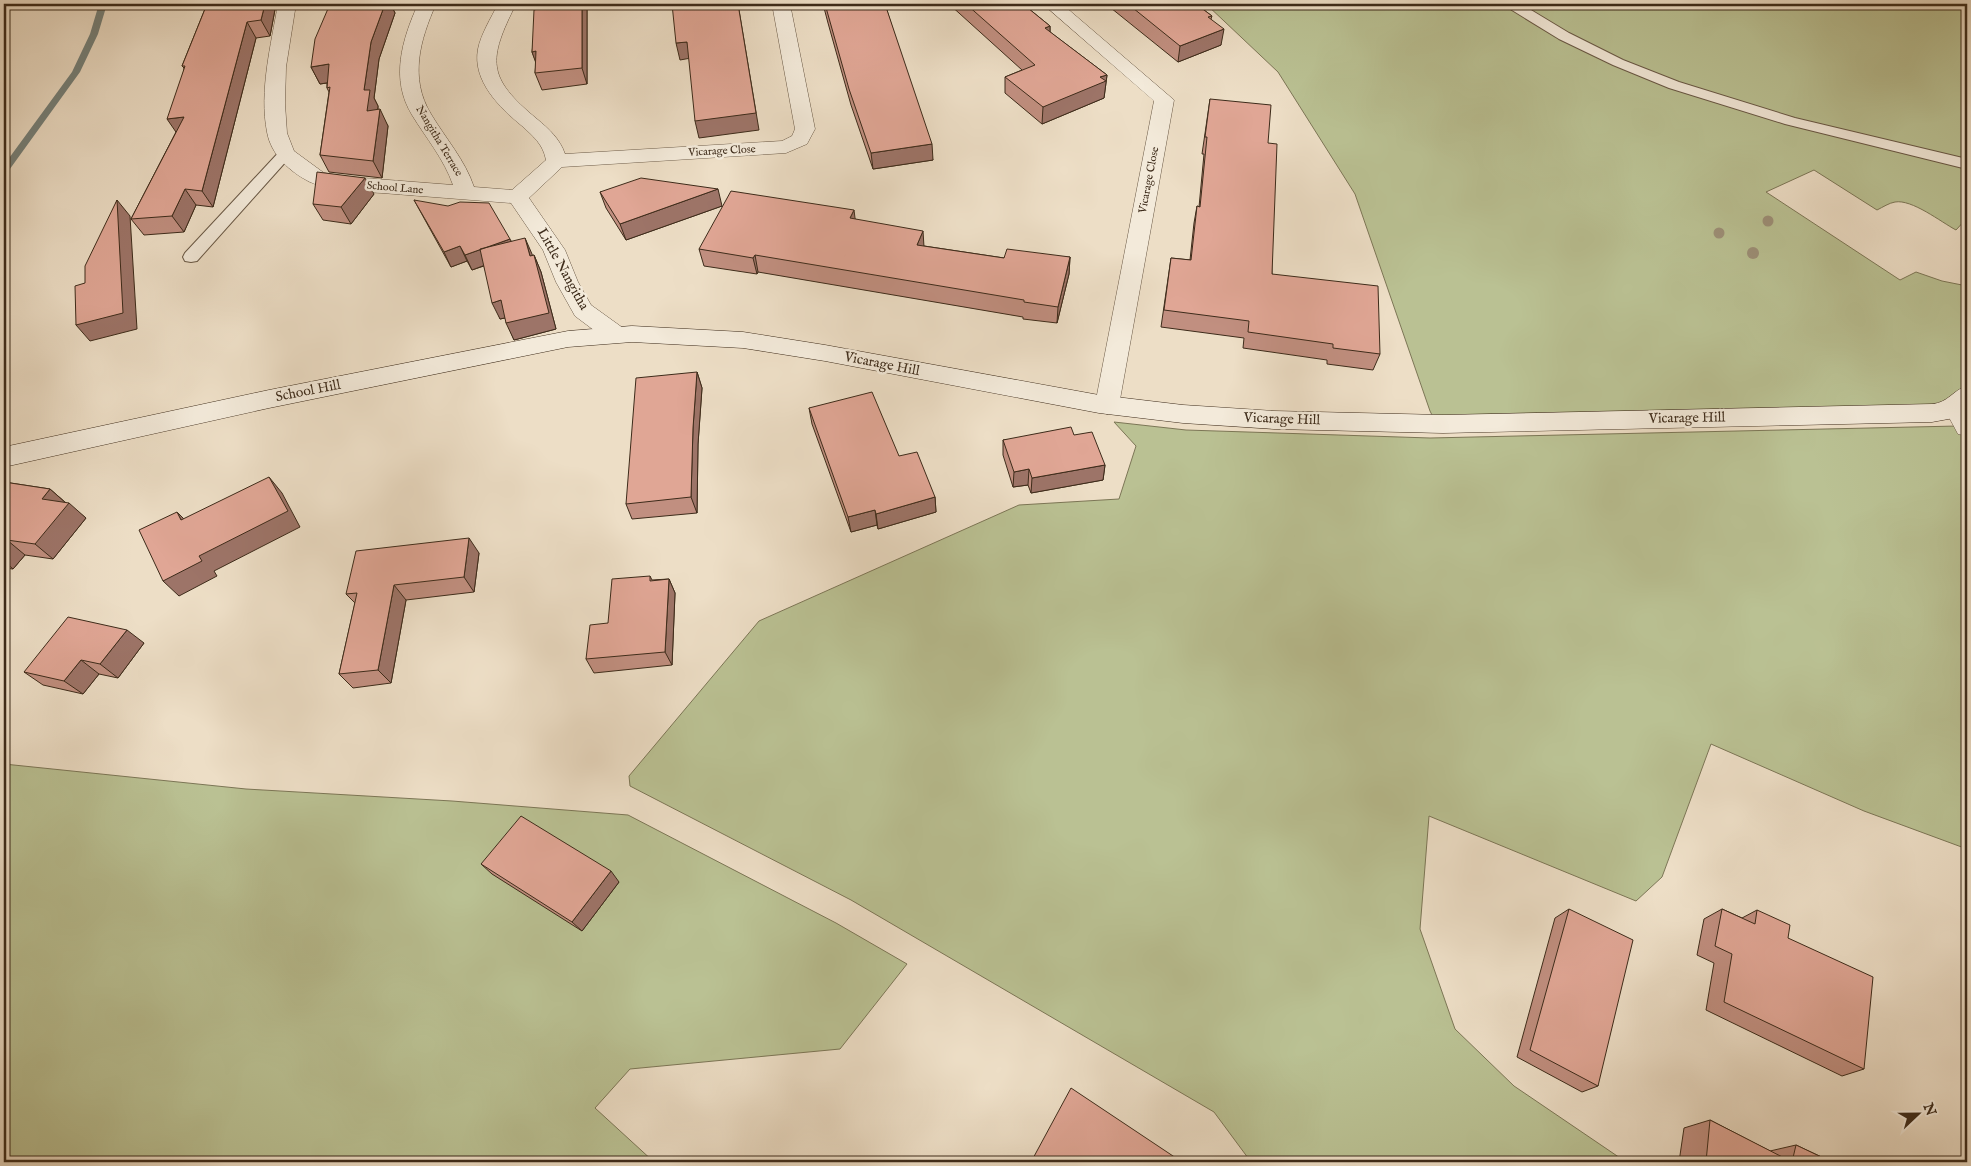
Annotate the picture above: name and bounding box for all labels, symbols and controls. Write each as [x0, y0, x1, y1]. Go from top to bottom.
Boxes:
street label: Nangitha Terrace [412, 103, 466, 179]
street label: Vicarage Close [687, 142, 756, 160]
street label: Vicarage Close [1136, 146, 1162, 215]
street label: School Lane [366, 179, 424, 197]
street label: Little Nangitha [533, 225, 593, 314]
street label: Vicarage Hill [842, 348, 921, 380]
street label: School Hill [274, 376, 342, 406]
street label: Vicarage Hill [1648, 408, 1726, 428]
street label: Vicarage Hill [1242, 409, 1321, 429]
north arrow [1894, 1088, 1944, 1138]
text: N [1918, 1100, 1940, 1118]

